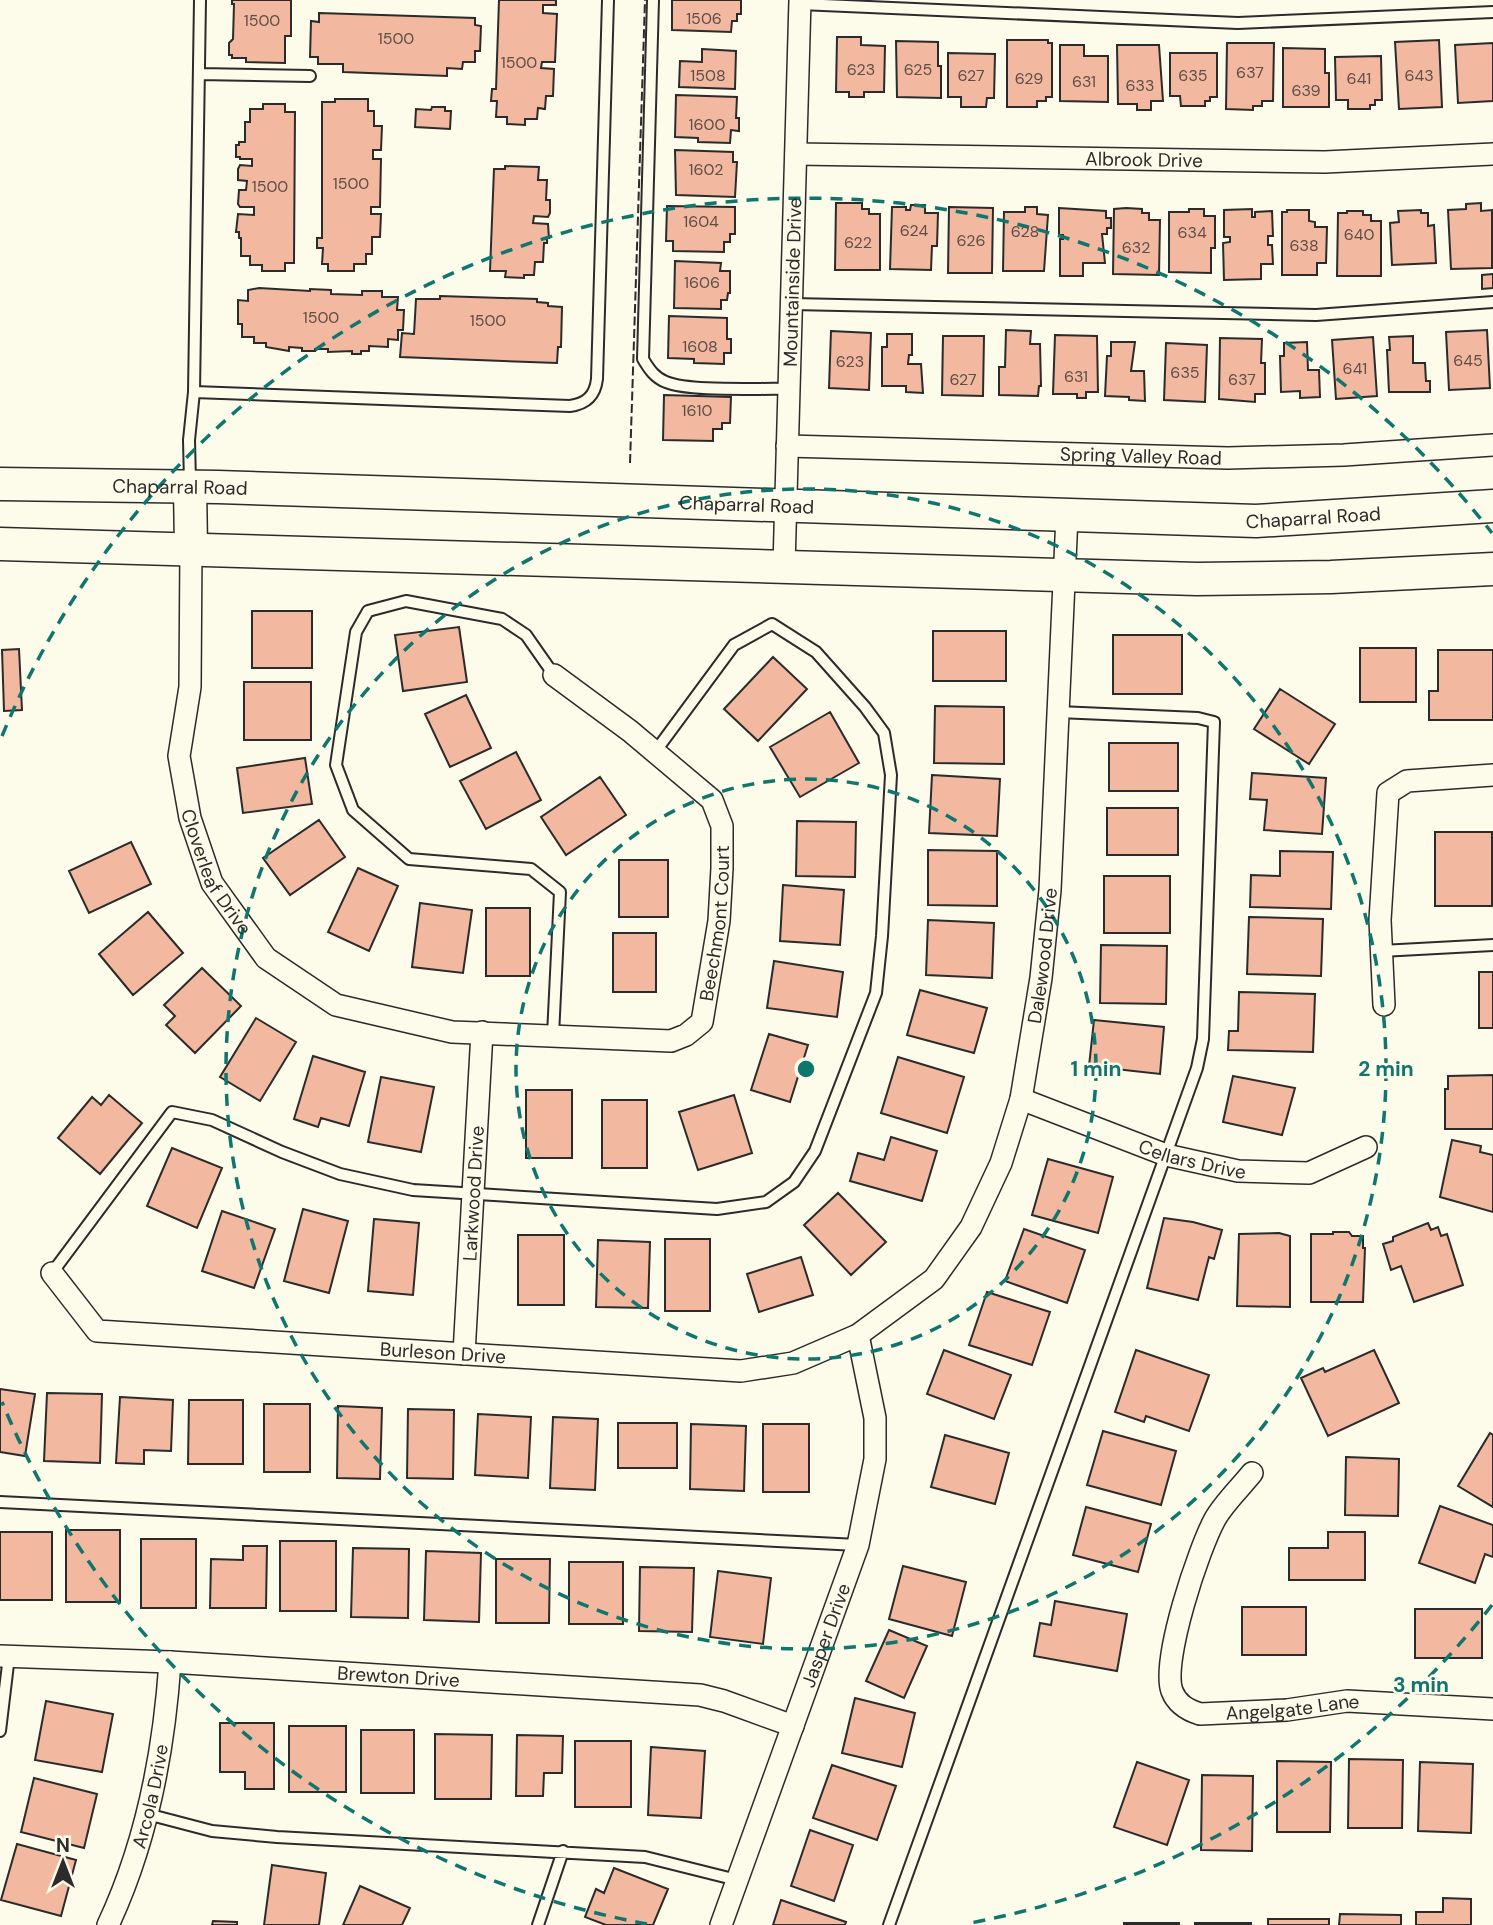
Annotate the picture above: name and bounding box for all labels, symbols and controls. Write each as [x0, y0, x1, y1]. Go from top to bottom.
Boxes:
house number: 1506 [686, 8, 722, 29]
house number: 1500 [244, 10, 280, 31]
house number: 1500 [378, 28, 414, 49]
house number: 1500 [501, 52, 537, 73]
house number: 623 [847, 59, 875, 80]
house number: 625 [904, 59, 932, 80]
house number: 637 [1236, 62, 1264, 83]
house number: 1508 [690, 65, 726, 86]
house number: 627 [957, 65, 985, 86]
house number: 635 [1178, 65, 1208, 86]
house number: 643 [1404, 65, 1434, 86]
house number: 629 [1015, 68, 1043, 89]
house number: 641 [1347, 68, 1371, 89]
house number: 631 [1072, 71, 1096, 92]
house number: 633 [1126, 75, 1154, 96]
house number: 639 [1291, 80, 1321, 101]
house number: 1600 [689, 114, 726, 135]
street label: Albrook Drive [1085, 146, 1203, 173]
house number: 1602 [688, 159, 724, 180]
house number: 1500 [333, 173, 369, 194]
house number: 1500 [252, 176, 288, 197]
street label: Mountainside Drive [778, 197, 807, 367]
house number: 1604 [683, 211, 719, 232]
house number: 624 [900, 220, 928, 241]
house number: 628 [1011, 221, 1039, 242]
house number: 634 [1177, 222, 1207, 243]
house number: 640 [1344, 224, 1374, 245]
house number: 626 [957, 230, 985, 251]
house number: 622 [844, 232, 872, 253]
house number: 638 [1289, 235, 1319, 256]
house number: 632 [1122, 237, 1150, 258]
house number: 1606 [684, 272, 720, 293]
house number: 1500 [303, 307, 339, 328]
house number: 1500 [470, 310, 506, 331]
house number: 1608 [682, 336, 718, 357]
house number: 645 [1453, 350, 1483, 371]
house number: 623 [836, 351, 864, 372]
house number: 641 [1343, 358, 1367, 379]
house number: 635 [1170, 362, 1200, 383]
house number: 631 [1064, 366, 1088, 387]
house number: 627 [949, 369, 977, 390]
house number: 637 [1228, 369, 1256, 390]
house number: 1610 [682, 400, 713, 421]
street label: Spring Valley Road [1060, 441, 1222, 471]
street label: Chaparral Road [112, 474, 248, 501]
street label: Chaparral Road [679, 490, 815, 520]
street label: Chaparral Road [1245, 501, 1382, 534]
street label: Cloverleaf Drive [176, 807, 257, 940]
street label: Beechmont Court [694, 845, 735, 1003]
street label: Dalewood Drive [1022, 886, 1063, 1026]
text: 1 min [1070, 1055, 1122, 1083]
text: 2 min [1358, 1055, 1414, 1083]
centre of rings [794, 1057, 818, 1081]
street label: Larkwood Drive [457, 1125, 490, 1262]
street label: Cellars Drive [1135, 1134, 1246, 1184]
street label: Burleson Drive [379, 1337, 507, 1369]
street label: Jasper Drive [796, 1580, 856, 1691]
street label: Brewton Drive [337, 1660, 460, 1693]
text: 3 min [1393, 1671, 1449, 1699]
street label: Angelgate Lane [1225, 1689, 1360, 1726]
street label: Arcola Drive [126, 1742, 174, 1851]
north arrow [28, 1827, 98, 1897]
text: N [56, 1833, 70, 1858]

